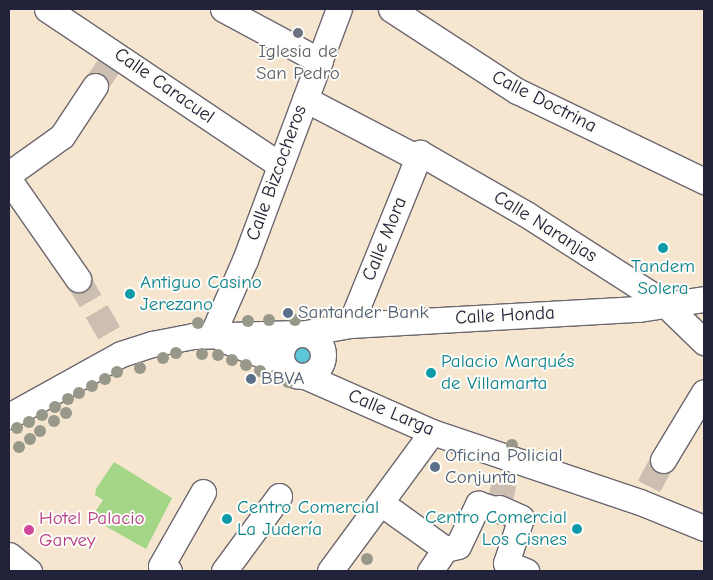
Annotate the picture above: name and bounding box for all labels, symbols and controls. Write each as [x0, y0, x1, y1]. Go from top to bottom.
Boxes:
marker: Iglesia de San Pedro [292, 27, 304, 39]
place label: Iglesia de San Pedro [256, 41, 340, 85]
street label: Calle Caracuel [110, 43, 218, 129]
street label: Calle Doctrina [488, 66, 600, 138]
street label: Calle Bizcocheros [242, 102, 312, 244]
street label: Calle Naranjas [489, 186, 601, 268]
street label: Calle Mora [358, 194, 412, 284]
marker: Tandem Solera [657, 242, 669, 254]
place label: Tandem Solera [631, 256, 695, 300]
place label: Antiguo Casino Jerezano [140, 272, 262, 316]
marker: Antiguo Casino Jerezano [124, 288, 136, 300]
place label: Santander Bank [298, 302, 429, 324]
street label: Calle Honda [455, 302, 555, 330]
marker: Santander Bank [282, 307, 294, 319]
place label: Palacio Marqués de Villamarta [441, 351, 574, 395]
marker: Palacio Marqués de Villamarta [425, 367, 437, 379]
place label: BBVA [261, 368, 305, 390]
marker: BBVA [245, 373, 257, 385]
street label: Calle Larga [344, 385, 438, 441]
place label: Oficina Policial Conjunta [445, 445, 563, 489]
marker: Oficina Policial Conjunta [429, 461, 441, 473]
place label: Centro Comercial La Judería [237, 497, 379, 541]
place label: Centro Comercial Los Cisnes [425, 507, 567, 551]
place label: Hotel Palacio Garvey [39, 508, 145, 552]
marker: Centro Comercial La Judería [221, 513, 233, 525]
marker: Centro Comercial Los Cisnes [571, 523, 583, 535]
marker: Hotel Palacio Garvey [23, 524, 35, 536]

